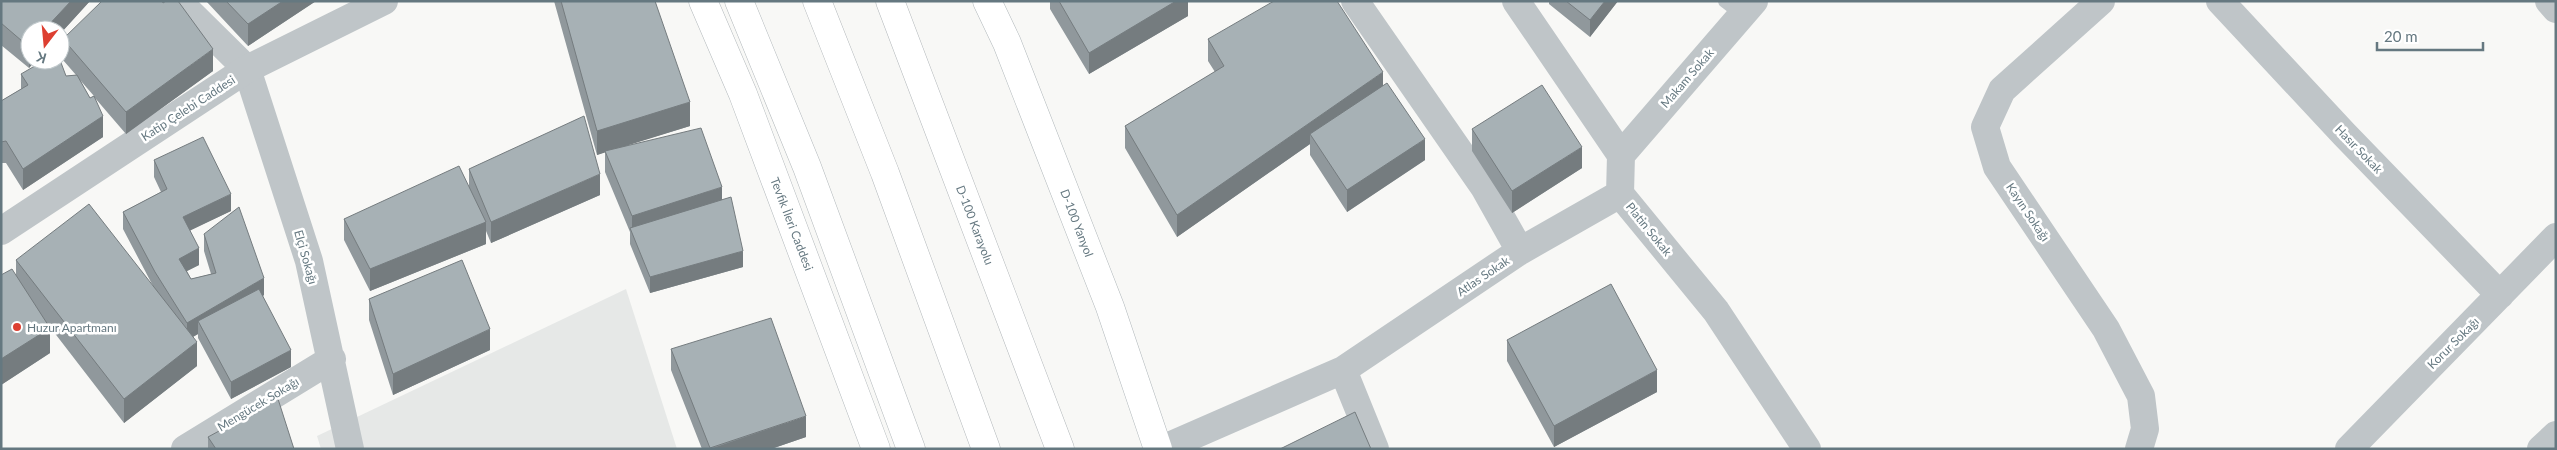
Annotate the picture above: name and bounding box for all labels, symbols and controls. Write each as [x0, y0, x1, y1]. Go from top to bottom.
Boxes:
north arrow [20, 20, 70, 70]
scale bar [2377, 20, 2483, 52]
text: 20 m [2384, 27, 2418, 45]
street label: Makam Sokak [1657, 45, 1717, 111]
text: K [34, 48, 48, 67]
street label: Katip Çelebi Caddesi [138, 72, 238, 144]
street label: Hasır Sokak [2332, 122, 2386, 177]
street label: Tevfik İleri Caddesi [767, 175, 817, 273]
street label: Kayın Sokağı [2003, 180, 2053, 244]
street label: D-100 Karayolu [953, 183, 997, 267]
street label: D-100 Yanyol [1057, 187, 1097, 259]
street label: Platin Sokak [1623, 199, 1676, 259]
street label: Elçi Sokağı [291, 228, 321, 286]
street label: Atlas Sokak [1454, 252, 1513, 299]
street label: Korur Sokağı [2424, 314, 2482, 372]
place label: Huzur Apartmanı [27, 320, 117, 335]
marker: Huzur Apartmanı [11, 321, 23, 333]
street label: Mengücek Sokağı [214, 374, 302, 434]

